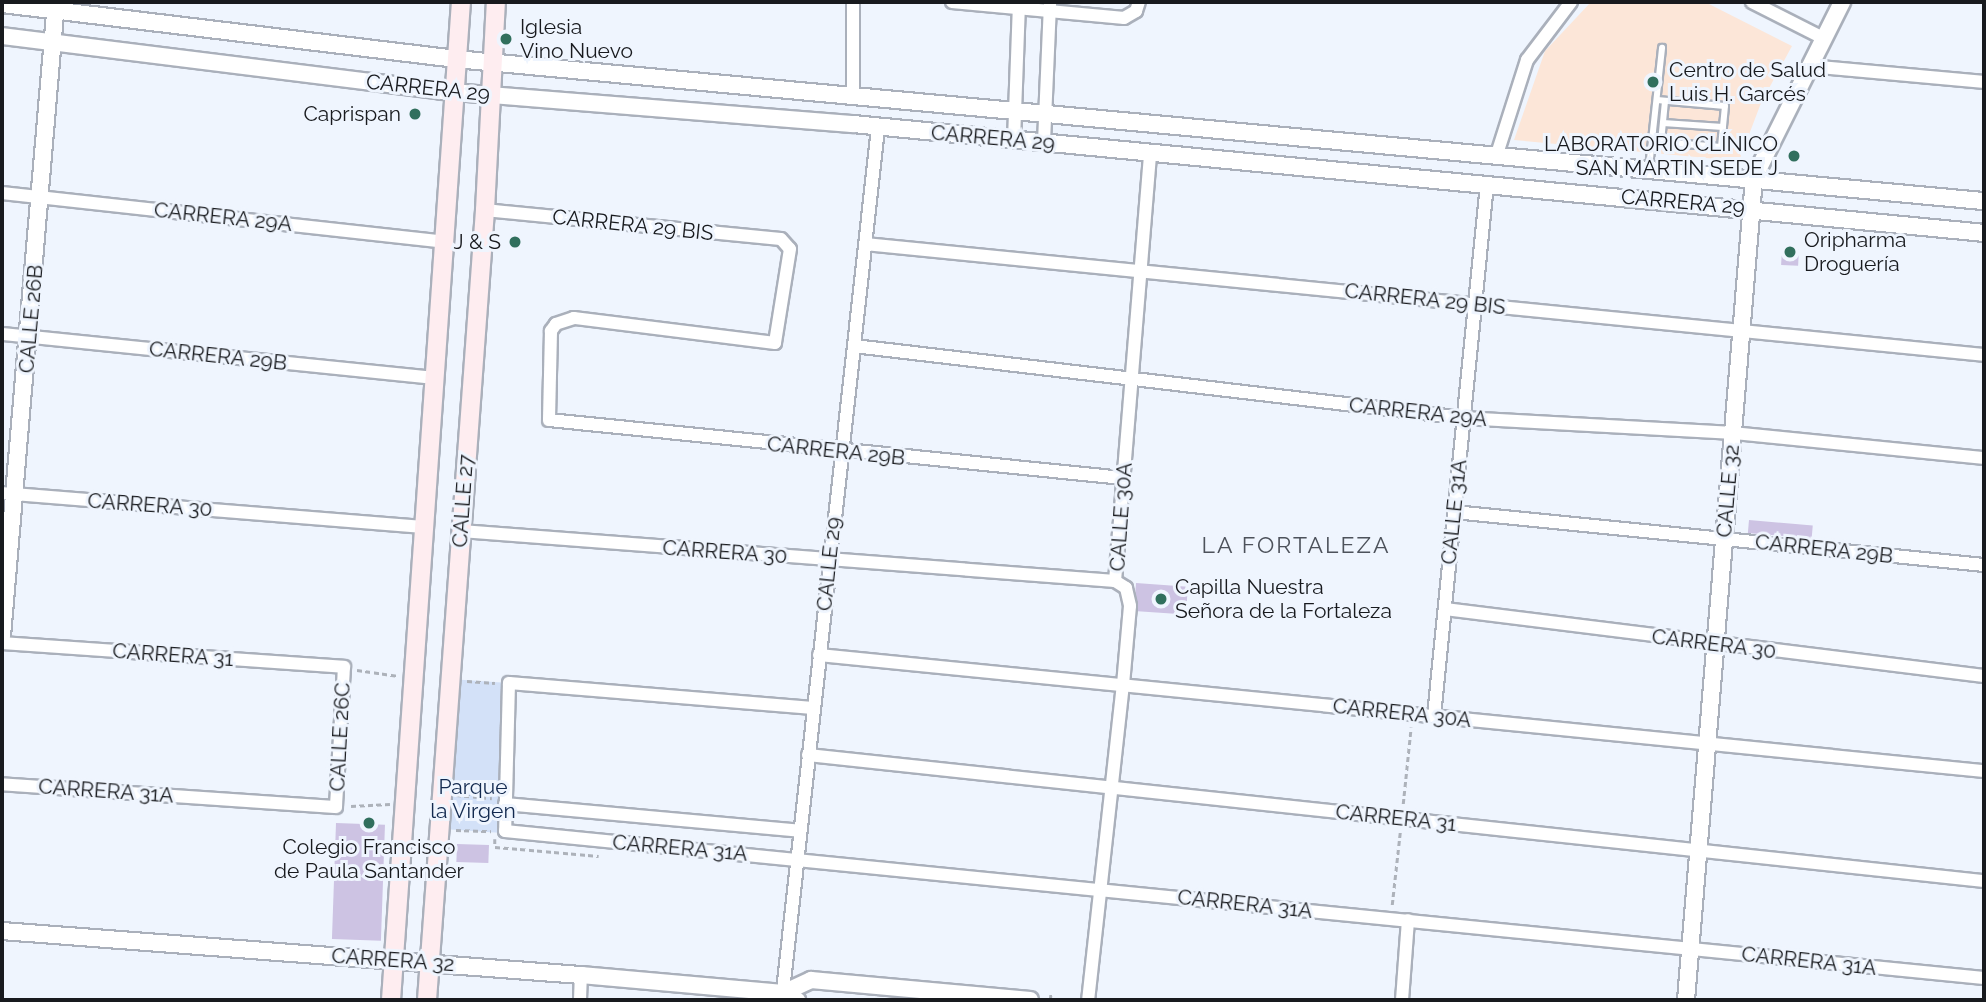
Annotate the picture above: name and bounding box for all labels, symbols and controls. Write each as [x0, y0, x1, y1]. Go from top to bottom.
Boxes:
place label: Iglesia Vino Nuevo [520, 14, 633, 64]
marker: Iglesia Vino Nuevo [498, 31, 514, 47]
place label: Centro de Salud Luis H. Garcés [1669, 57, 1826, 107]
street label: CARRERA 29 [365, 69, 491, 107]
marker: Centro de Salud Luis H. Garcés [1643, 72, 1663, 92]
place label: Caprispan [303, 101, 401, 127]
marker: Caprispan [407, 106, 423, 122]
street label: CARRERA 29 [930, 120, 1056, 156]
place label: LABORATORIO CLÍNICO SAN MARTIN SEDE J [1544, 131, 1778, 181]
marker: LABORATORIO CLÍNICO SAN MARTIN SEDE J [1784, 146, 1804, 166]
street label: CARRERA 29 [1620, 184, 1746, 220]
street label: CARRERA 29A [152, 197, 294, 237]
street label: CARRERA 29 BIS [551, 204, 715, 246]
place label: Oripharma Droguería [1804, 227, 1906, 277]
place label: J & S [453, 229, 501, 255]
marker: J & S [507, 234, 523, 250]
marker: Oripharma Droguería [1782, 244, 1798, 260]
street label: CALLE 26B [14, 264, 48, 374]
street label: CARRERA 29 BIS [1343, 278, 1507, 320]
street label: CARRERA 29B [148, 336, 288, 376]
street label: CARRERA 29A [1347, 392, 1489, 432]
street label: CARRERA 29B [766, 431, 906, 471]
street label: CALLE 32 [1711, 443, 1745, 539]
street label: CALLE 27 [447, 454, 479, 548]
street label: CALLE 31A [1436, 458, 1472, 566]
street label: CALLE 30A [1105, 462, 1137, 572]
street label: CARRERA 30 [86, 488, 214, 522]
street label: CALLE 29 [812, 516, 846, 612]
street label: CARRERA 29B [1754, 529, 1894, 569]
district label: LA FORTALEZA [1203, 531, 1389, 559]
street label: CARRERA 30 [661, 535, 789, 569]
place label: Capilla Nuestra Señora de la Fortaleza [1175, 574, 1392, 624]
marker: Capilla Nuestra Señora de la Fortaleza [1153, 591, 1169, 607]
street label: CARRERA 30 [1650, 624, 1778, 664]
street label: CARRERA 31 [111, 638, 235, 672]
street label: CALLE 26C [325, 682, 355, 792]
street label: CARRERA 30A [1331, 693, 1473, 733]
street label: CARRERA 31A [37, 774, 175, 808]
park label: Parque la Virgen [430, 774, 516, 824]
street label: CARRERA 31 [1334, 799, 1458, 837]
marker: Colegio Francisco de Paula Santander [361, 815, 377, 831]
street label: CARRERA 31A [611, 830, 749, 866]
place label: Colegio Francisco de Paula Santander [274, 834, 464, 884]
street label: CARRERA 31A [1176, 884, 1314, 924]
street label: CARRERA 31A [1740, 941, 1878, 981]
street label: CARRERA 32 [330, 943, 456, 977]

